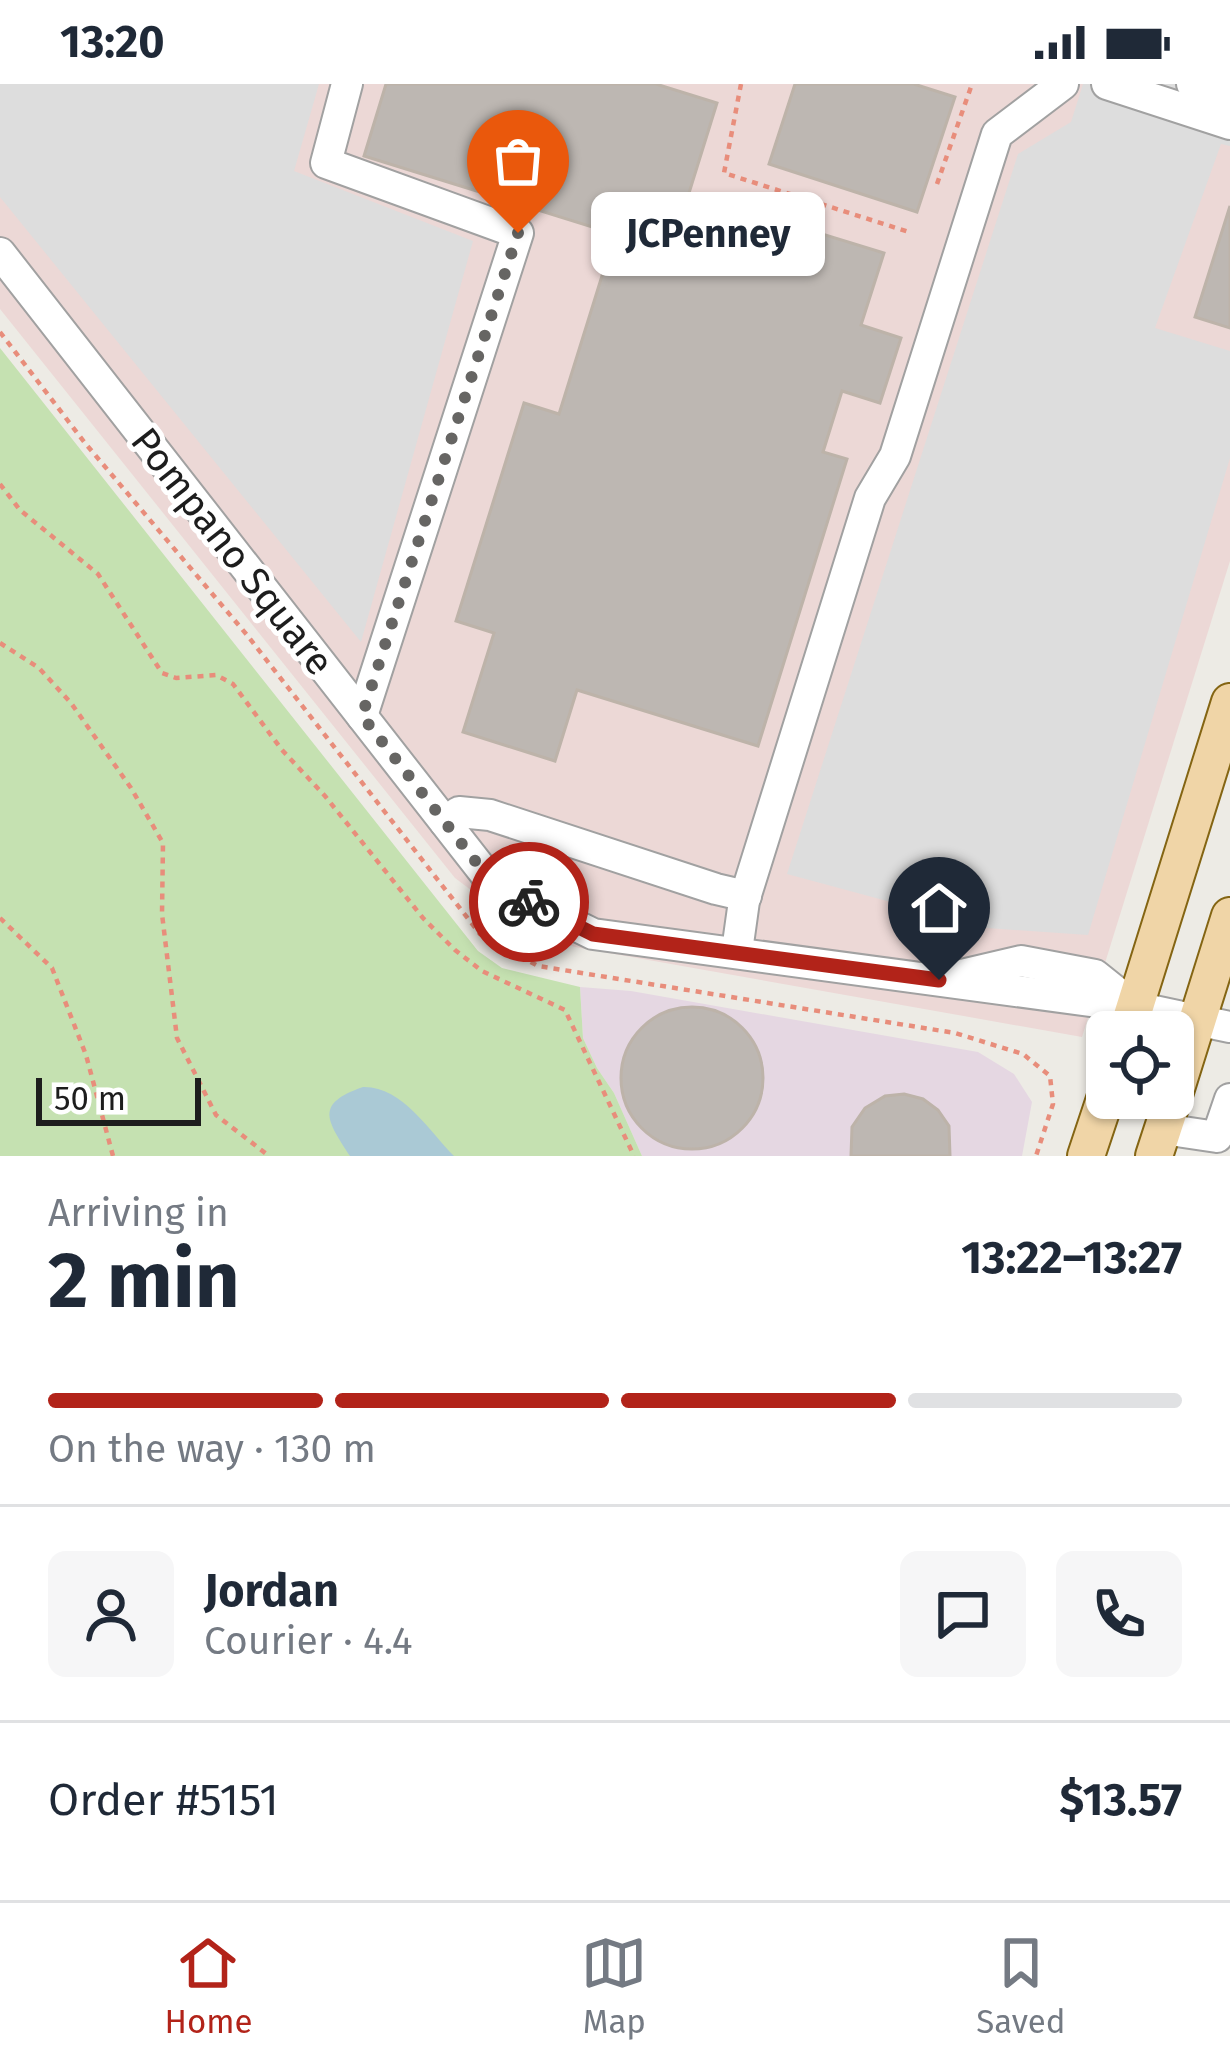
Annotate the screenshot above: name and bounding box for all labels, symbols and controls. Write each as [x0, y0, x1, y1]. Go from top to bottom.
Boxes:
text: 13:20 [60, 15, 165, 69]
pin [467, 110, 569, 233]
icon: bag [485, 128, 551, 194]
callout: JCPenney [590, 191, 824, 275]
text: JCPenney [626, 211, 790, 257]
street label: Pompano Square [121, 419, 343, 684]
courier [469, 842, 589, 962]
pin [888, 857, 990, 980]
icon: bike [496, 869, 562, 935]
icon: home [906, 875, 972, 941]
map controls [1086, 1011, 1194, 1119]
button: locate [1086, 1011, 1194, 1119]
scale bar [36, 1072, 201, 1125]
text: 50 m [54, 1079, 126, 1119]
text: Arriving in [48, 1190, 229, 1236]
text: 13:22–13:27 [961, 1231, 1182, 1285]
text: 2 min [48, 1234, 240, 1328]
text: On the way · 130 m [48, 1426, 376, 1472]
button: person [48, 1551, 174, 1677]
button: chat [900, 1551, 1026, 1677]
button: phone [1056, 1551, 1182, 1677]
text: Jordan [204, 1564, 339, 1618]
text: Courier · 4.4 [204, 1618, 413, 1664]
text: Order #5151 [48, 1773, 279, 1827]
text: $13.57 [1059, 1773, 1182, 1827]
tab: Home [164, 1930, 252, 2042]
tab: Map [581, 1930, 647, 2042]
tab: Saved [976, 1930, 1066, 2042]

